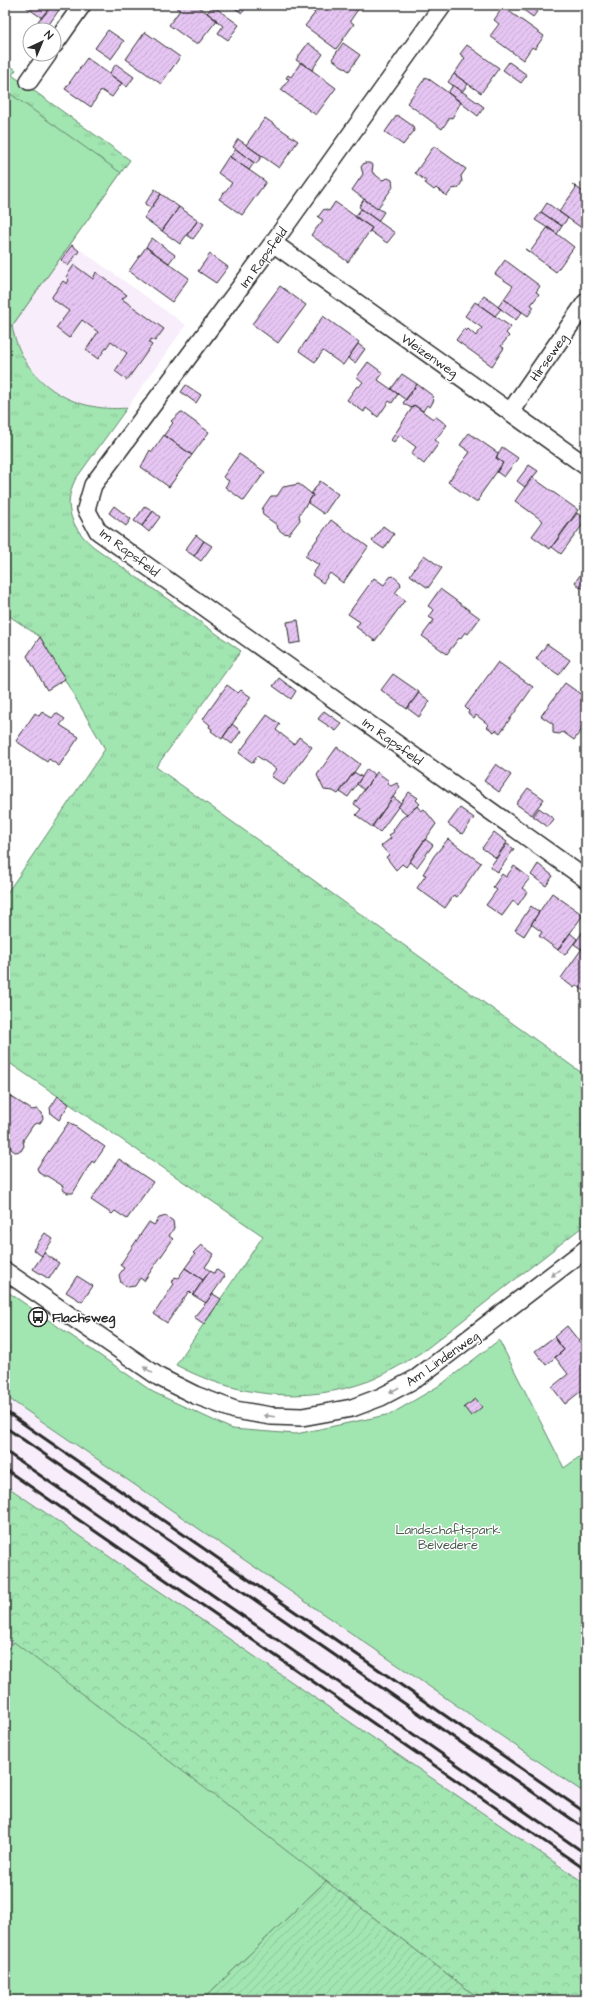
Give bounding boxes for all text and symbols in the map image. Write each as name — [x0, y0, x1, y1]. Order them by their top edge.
north arrow — [22, 22, 62, 62]
text: N — [41, 27, 56, 43]
street label: Im Rapsfeld — [236, 224, 292, 291]
street label: Weizenweg — [397, 330, 462, 383]
street label: Hirseweg — [526, 330, 573, 386]
street label: Im Rapsfeld — [96, 524, 163, 581]
street label: Im Rapsfeld — [359, 714, 426, 770]
one-way arrow — [550, 1268, 561, 1277]
bus stop icon: Flachsweg — [27, 1306, 49, 1328]
place label: Flachsweg — [52, 1309, 115, 1329]
street label: Am Lindenweg — [402, 1327, 484, 1392]
one-way arrow — [143, 1366, 153, 1374]
one-way arrow — [388, 1387, 400, 1394]
one-way arrow — [263, 1412, 275, 1419]
park label: Landschaftspark Belvedere — [395, 1521, 501, 1554]

